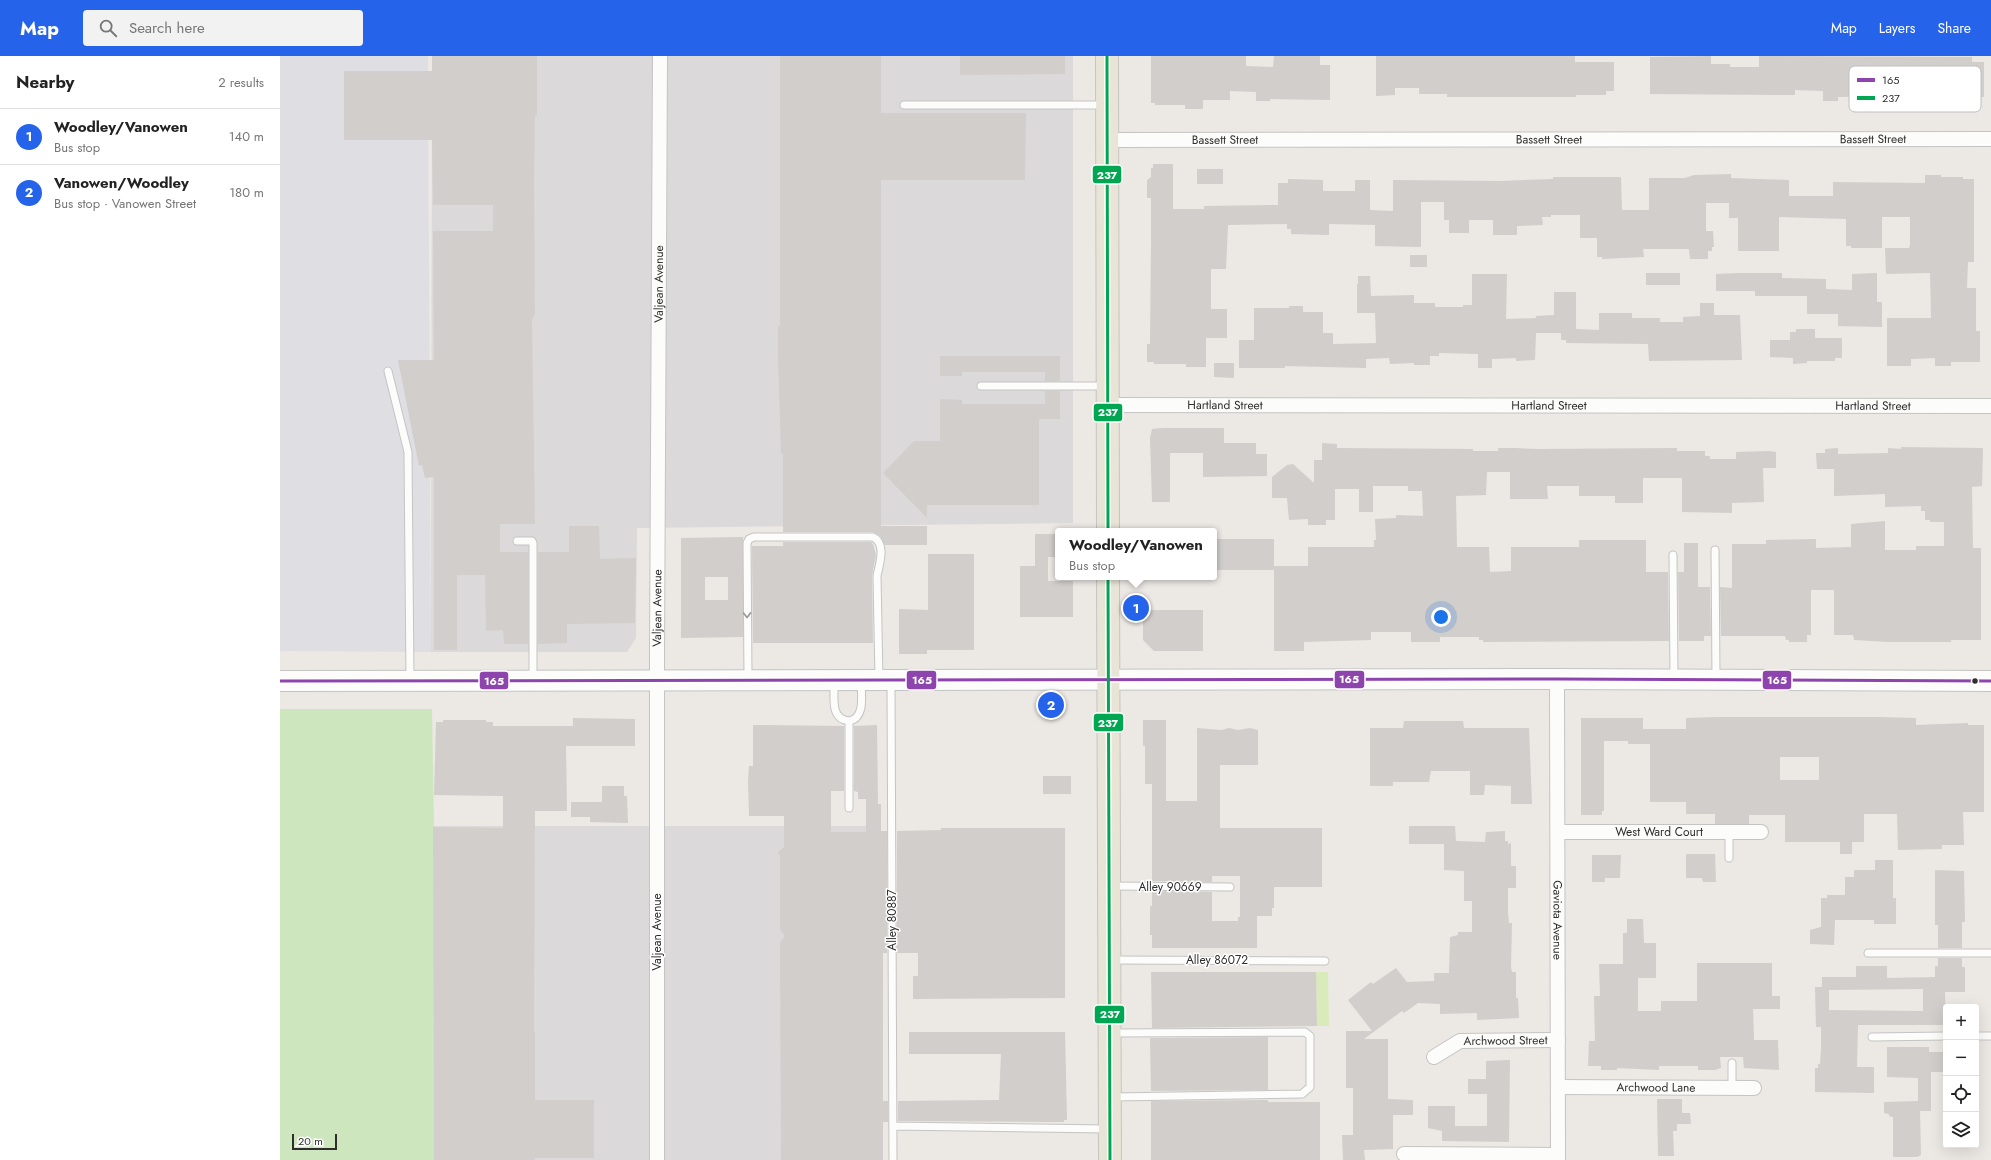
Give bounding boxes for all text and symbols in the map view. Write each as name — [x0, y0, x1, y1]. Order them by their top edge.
search box — [83, 10, 363, 46]
text: Map — [20, 15, 59, 42]
icon: search — [97, 17, 119, 39]
text: Search here — [129, 17, 205, 39]
text: Map — [1831, 18, 1857, 38]
text: Layers — [1879, 18, 1915, 38]
text: Share — [1937, 18, 1971, 38]
legend — [1849, 66, 1981, 112]
text: Nearby — [16, 70, 74, 94]
text: 165 — [1882, 72, 1900, 88]
text: 2 results — [218, 73, 264, 92]
text: 237 — [1882, 90, 1900, 106]
text: Woodley/Vanowen — [54, 116, 188, 138]
text: 1 — [26, 127, 32, 146]
text: 140 m — [229, 127, 264, 146]
street label: Bassett Street — [1516, 130, 1582, 149]
street label: Bassett Street — [1840, 130, 1906, 148]
street label: Bassett Street — [1192, 131, 1258, 149]
text: Bus stop — [54, 138, 100, 157]
line badge: 237 — [1092, 165, 1122, 184]
text: 237 — [1097, 167, 1118, 183]
text: Vanowen/Woodley — [54, 172, 189, 194]
text: 2 — [25, 183, 33, 202]
text: 180 m — [229, 183, 264, 202]
text: Bus stop · Vanowen Street — [54, 194, 196, 213]
street label: Valjean Avenue — [650, 245, 668, 323]
street label: Hartland Street — [1187, 396, 1263, 414]
street label: Hartland Street — [1511, 396, 1587, 415]
street label: Hartland Street — [1835, 397, 1911, 415]
line badge: 237 — [1093, 403, 1123, 422]
text: 237 — [1098, 404, 1119, 420]
popup — [1055, 528, 1217, 580]
text: Woodley/Vanowen — [1069, 534, 1203, 556]
text: Bus stop — [1069, 556, 1115, 575]
street label: Valjean Avenue — [648, 569, 666, 647]
pin: 1 — [1123, 593, 1149, 623]
your location — [1431, 607, 1451, 627]
one-way arrow — [743, 612, 751, 618]
line badge: 165 — [906, 670, 937, 690]
line badge: 165 — [1334, 670, 1365, 689]
line badge: 165 — [1762, 670, 1792, 690]
line badge: 165 — [479, 671, 509, 690]
text: 165 — [1339, 671, 1359, 687]
text: 165 — [912, 672, 932, 688]
text: 165 — [1767, 672, 1787, 688]
text: 165 — [484, 673, 504, 689]
unlabelled marker — [1970, 676, 1980, 686]
pin: 2 — [1038, 690, 1064, 720]
line badge: 237 — [1093, 713, 1124, 732]
text: 237 — [1098, 715, 1119, 731]
street label: West Ward Court — [1615, 823, 1703, 841]
street label: Alley 90669 — [1138, 878, 1202, 896]
street label: Gaviota Avenue — [1548, 880, 1567, 960]
street label: Alley 80887 — [883, 889, 901, 951]
street label: Valjean Avenue — [648, 893, 666, 971]
street label: Alley 86072 — [1186, 951, 1248, 969]
map controls — [1943, 1004, 1979, 1148]
button: + — [1943, 1004, 1979, 1040]
line badge: 237 — [1094, 1005, 1125, 1024]
text: 237 — [1100, 1006, 1121, 1022]
street label: Archwood Street — [1463, 1031, 1548, 1050]
button: − — [1943, 1040, 1979, 1076]
button: locate — [1943, 1076, 1979, 1112]
street label: Archwood Lane — [1616, 1078, 1696, 1097]
button: layers — [1943, 1112, 1979, 1148]
scale bar — [292, 1132, 337, 1151]
text: 20 m — [298, 1133, 323, 1149]

